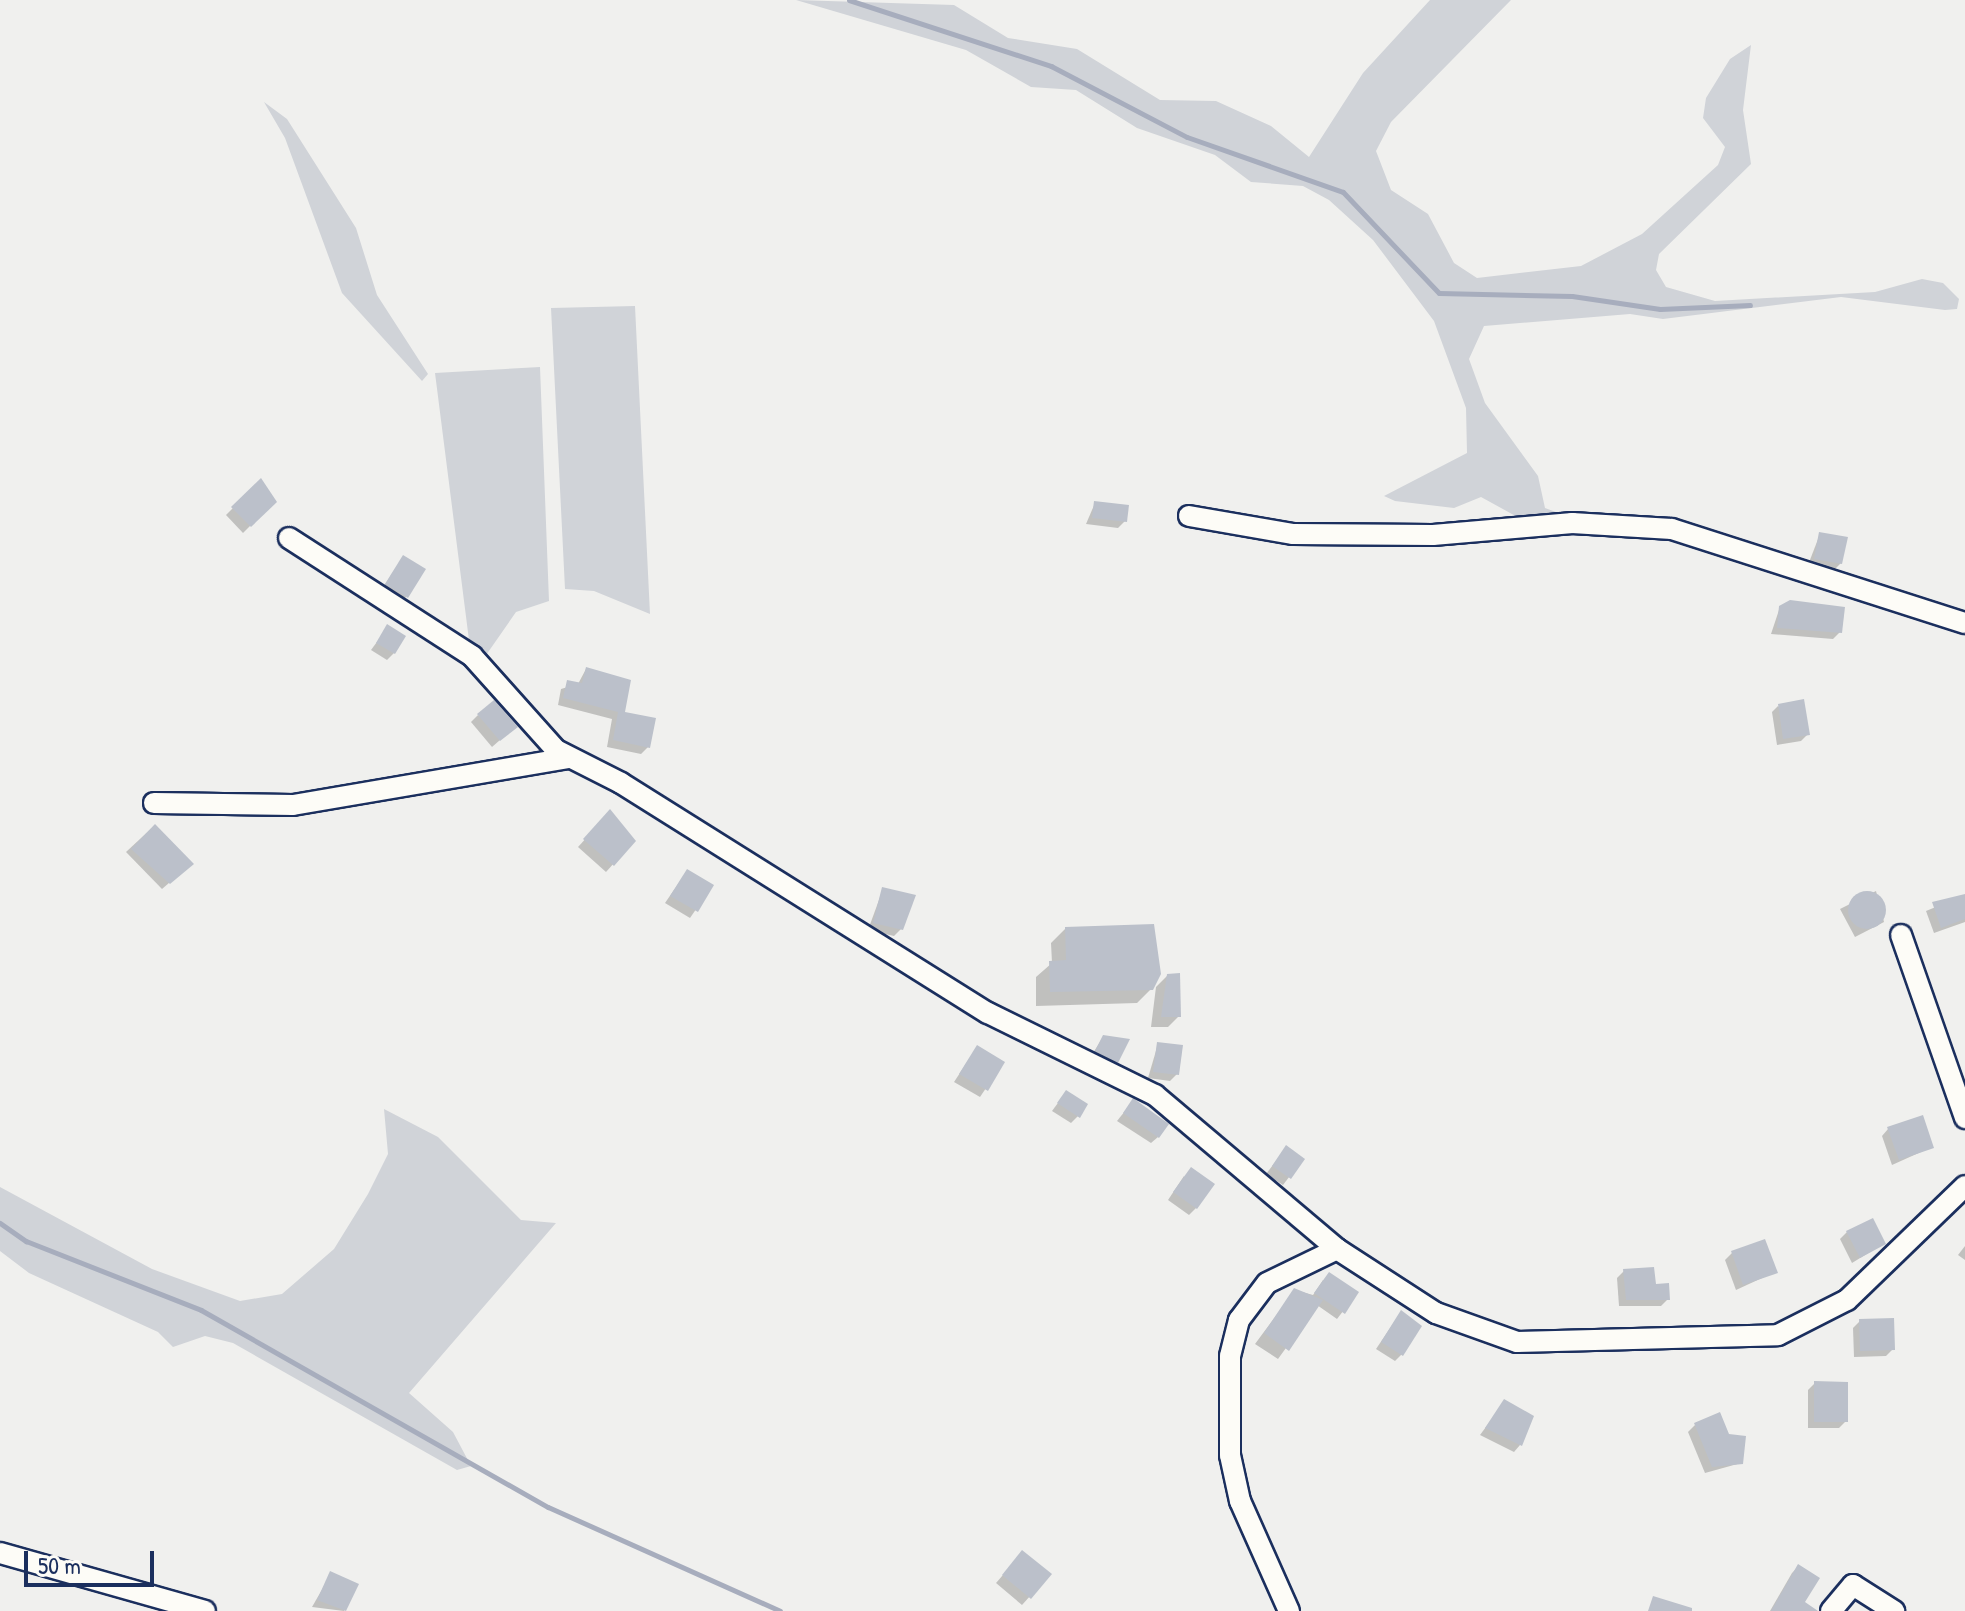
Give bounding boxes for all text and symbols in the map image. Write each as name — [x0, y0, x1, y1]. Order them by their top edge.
scale bar — [28, 1535, 158, 1585]
text: 50 m — [38, 1549, 81, 1581]

